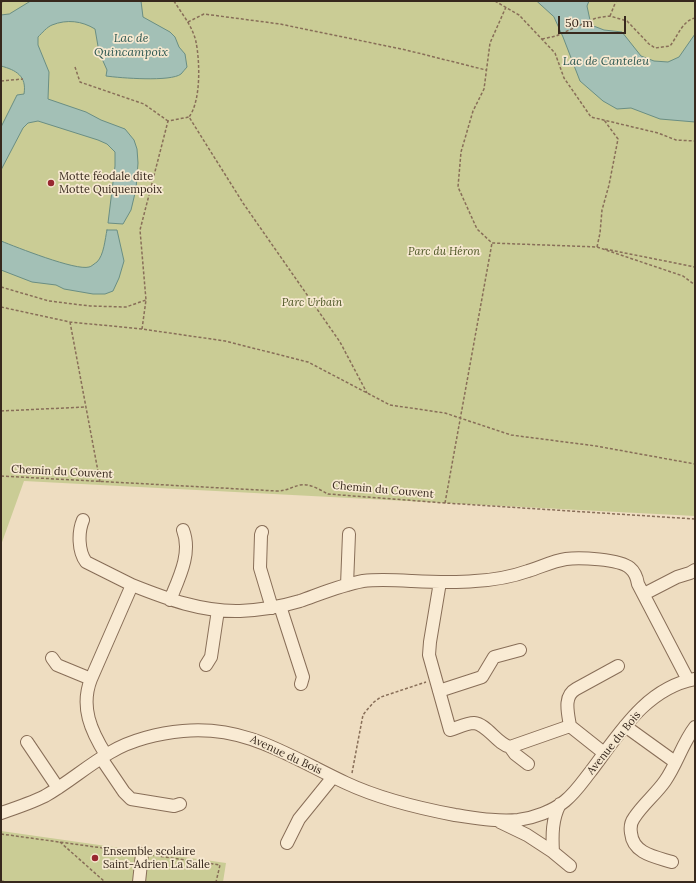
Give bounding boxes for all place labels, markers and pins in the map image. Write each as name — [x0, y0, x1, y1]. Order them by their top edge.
place label: Motte féodale dite Motte Quiquempoix — [59, 170, 162, 196]
marker: Motte féodale dite Motte Quiquempoix — [46, 178, 56, 188]
place label: Ensemble scolaire Saint-Adrien La Salle — [103, 845, 210, 871]
marker: Ensemble scolaire Saint-Adrien La Salle — [90, 853, 100, 863]

